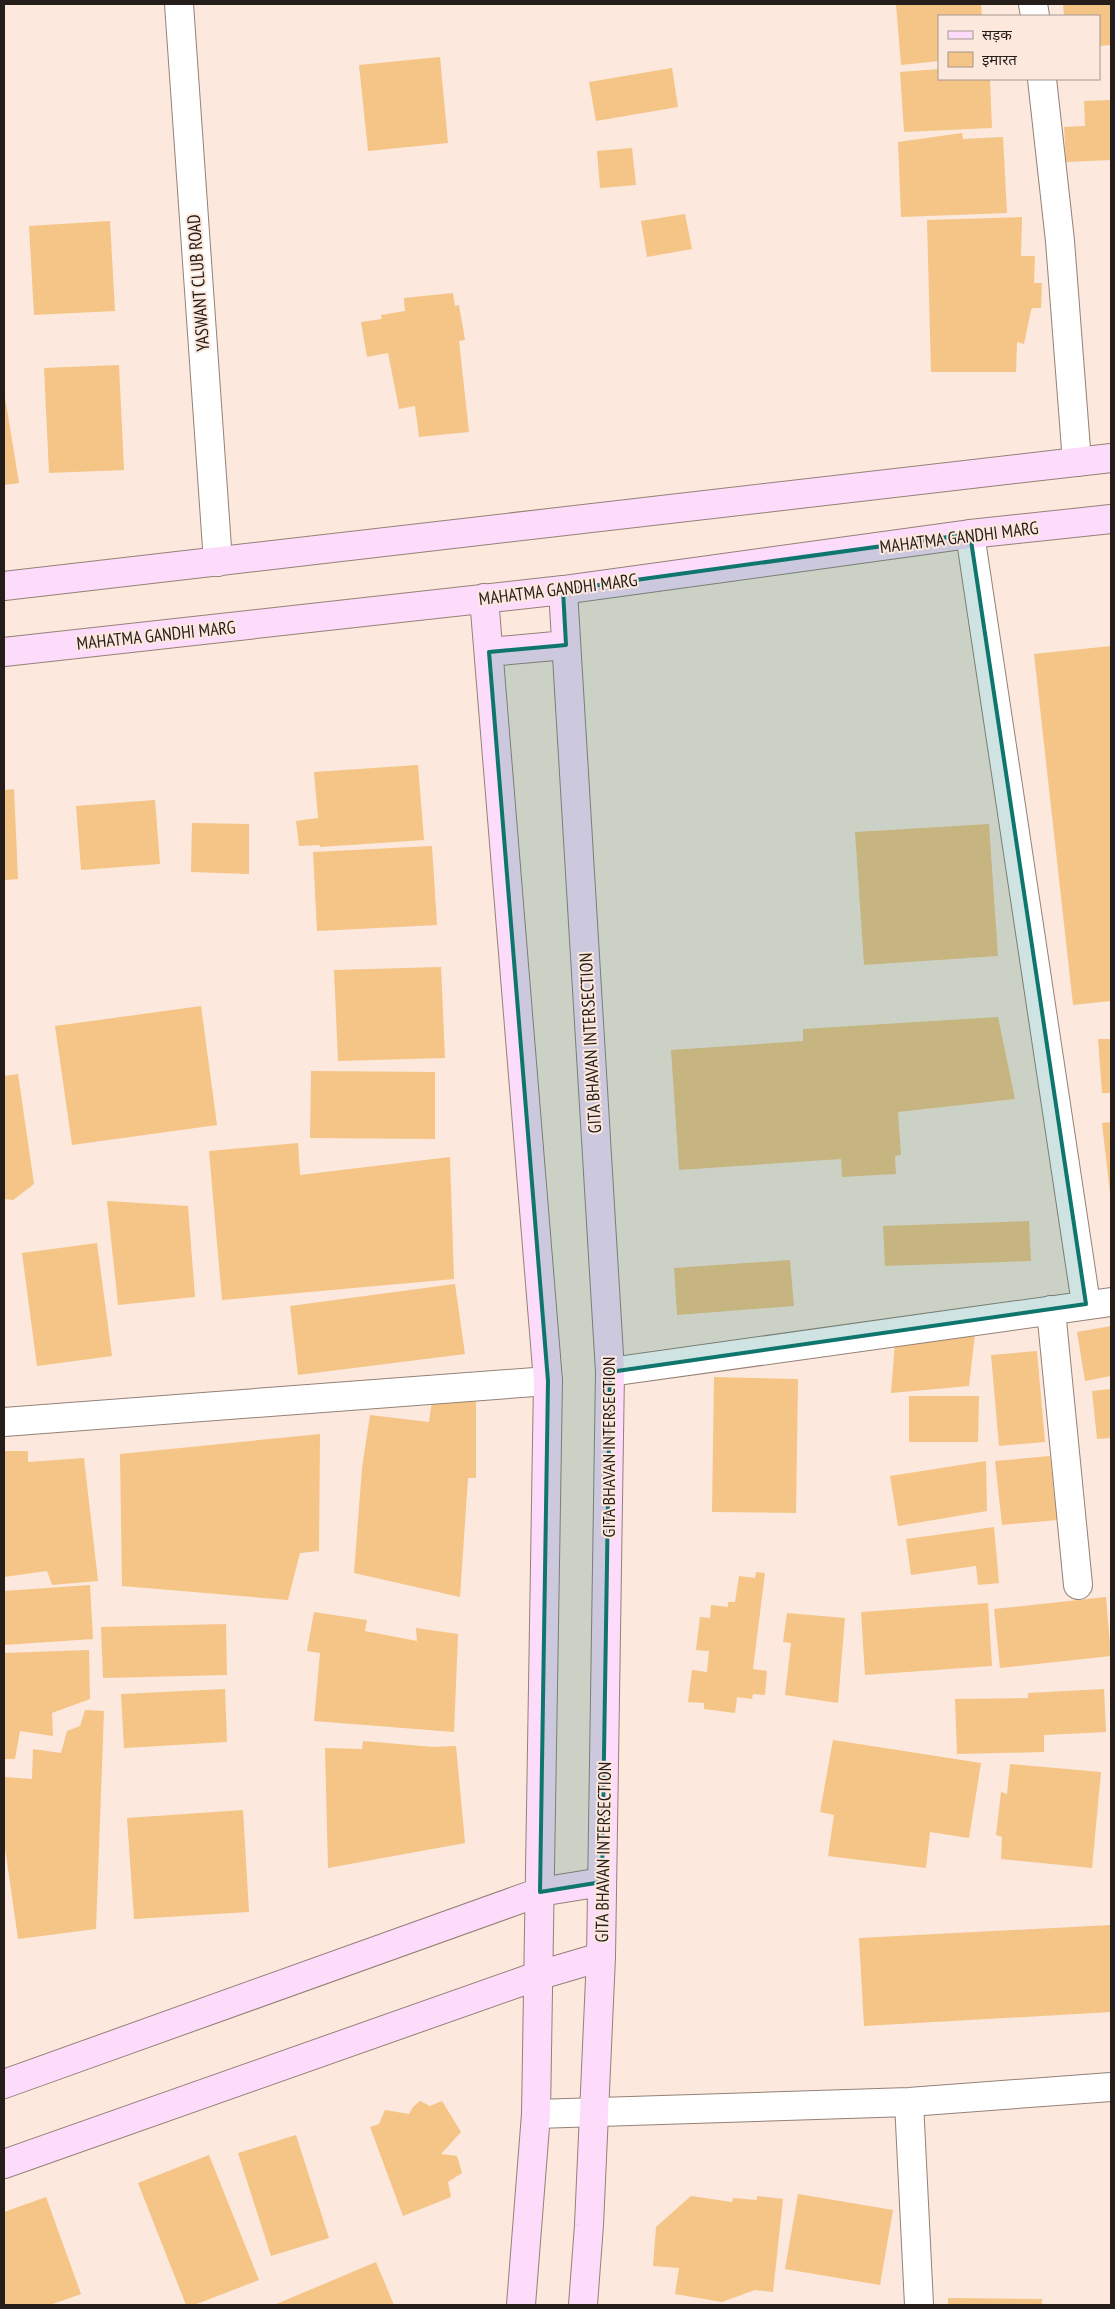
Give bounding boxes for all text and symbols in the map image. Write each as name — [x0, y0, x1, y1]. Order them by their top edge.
legend — [938, 15, 1100, 80]
text: सड़क — [982, 25, 1012, 44]
text: इमारत — [982, 50, 1017, 69]
street label: YASWANT CLUB ROAD — [182, 214, 214, 352]
street label: MAHATMA GANDHI MARG — [878, 516, 1040, 558]
street label: MAHATMA GANDHI MARG — [477, 568, 639, 610]
street label: MAHATMA GANDHI MARG — [75, 615, 237, 655]
street label: GITA BHAVAN INTERSECTION — [574, 952, 606, 1134]
street label: GITA BHAVAN INTERSECTION — [597, 1357, 620, 1537]
street label: GITA BHAVAN INTERSECTION — [590, 1761, 616, 1943]

